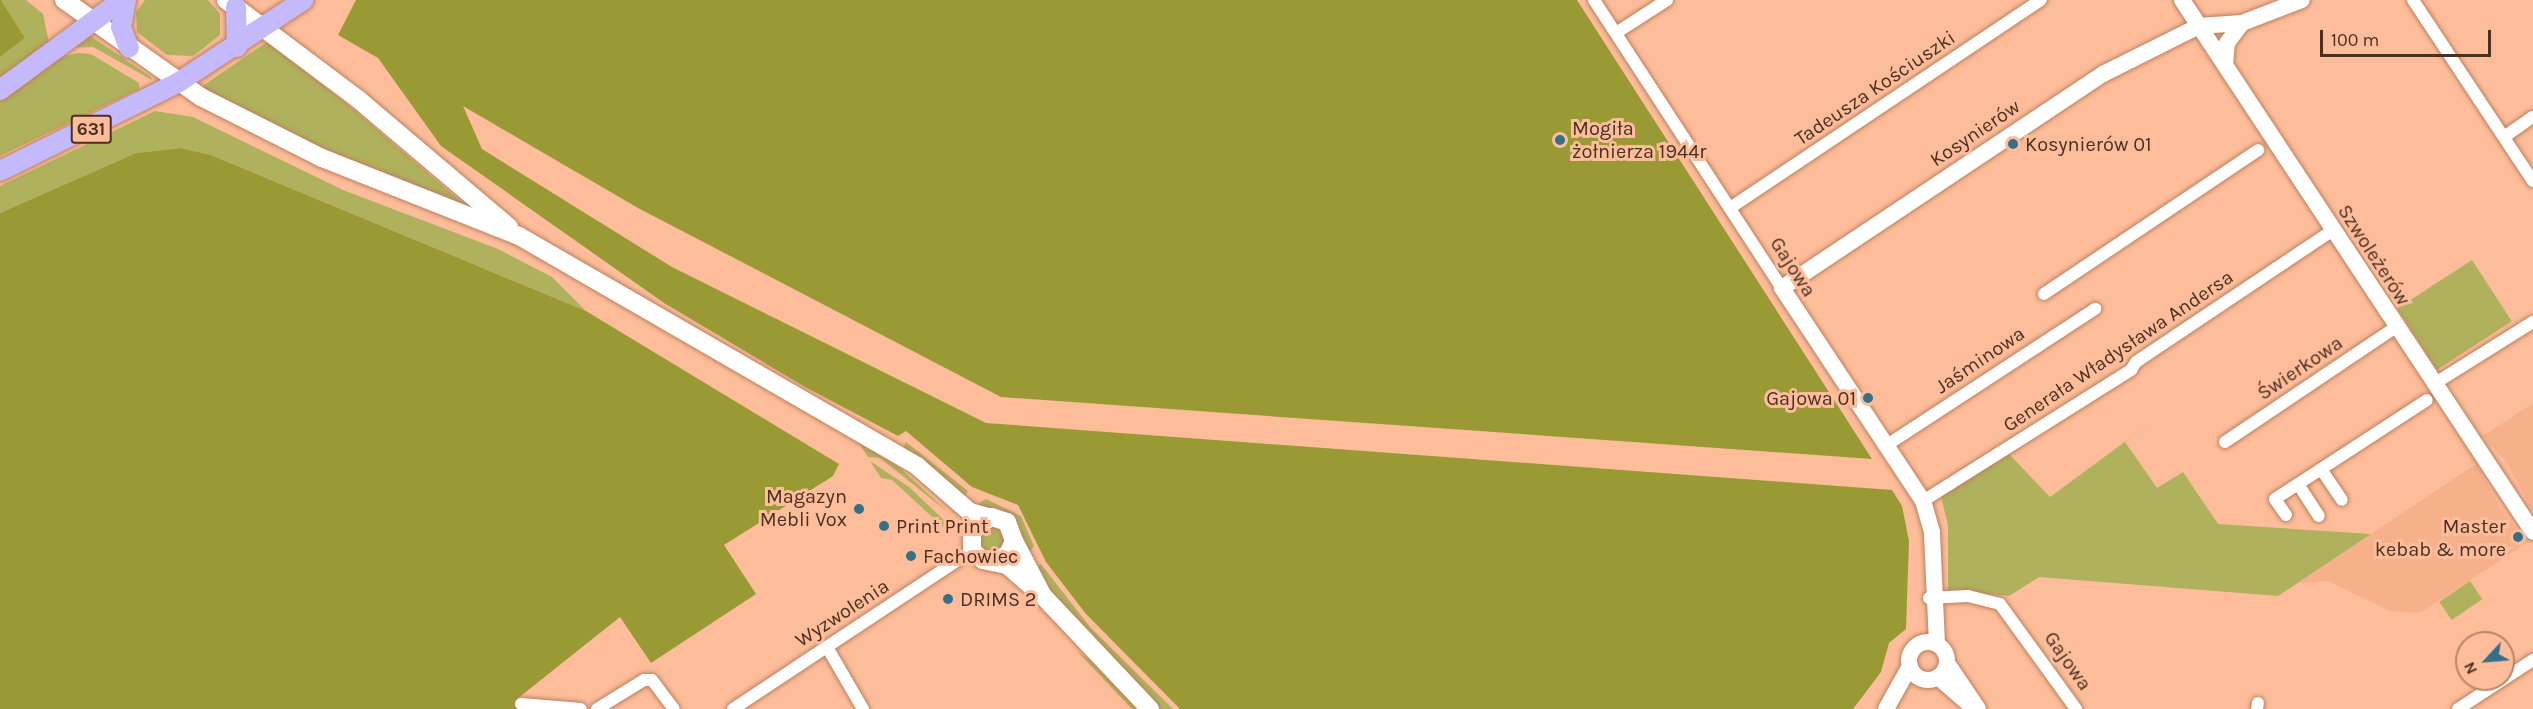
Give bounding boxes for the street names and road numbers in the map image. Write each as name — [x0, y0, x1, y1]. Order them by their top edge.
street label: Tadeusza Kościuszki — [1790, 25, 1960, 151]
street label: Kosynierów — [1925, 94, 2025, 172]
road number: 631 — [70, 114, 112, 144]
street label: Szwoleżerów — [2333, 200, 2415, 310]
street label: Gajowa — [1765, 233, 1821, 301]
street label: Generała Władysława Andersa — [1998, 265, 2238, 437]
street label: Jaśminowa — [1931, 321, 2029, 399]
street label: Świerkowa — [2253, 331, 2347, 405]
street label: Wyzwolenia — [791, 574, 893, 652]
street label: Gajowa — [2039, 627, 2097, 695]

